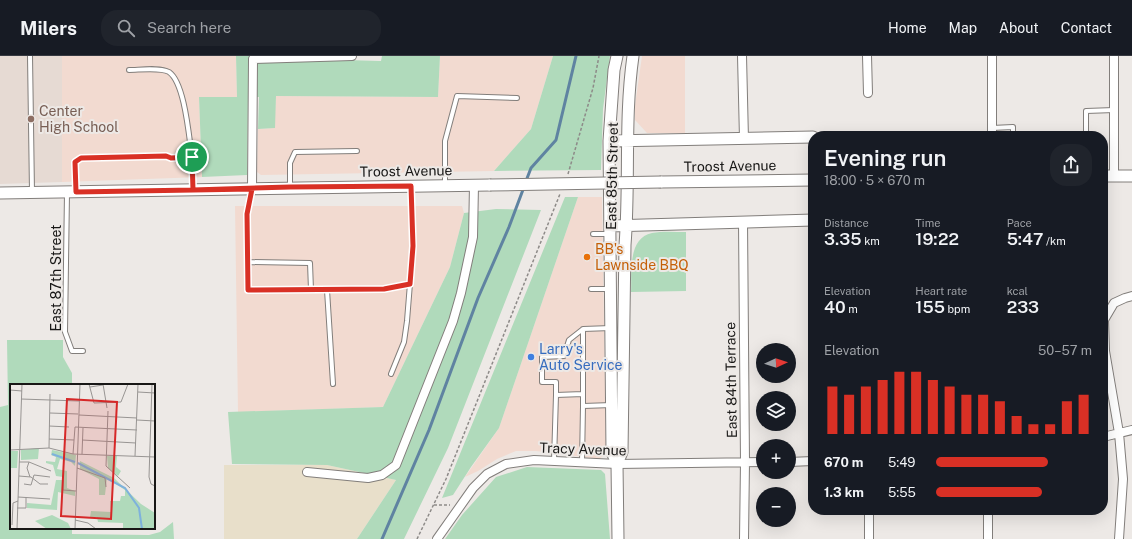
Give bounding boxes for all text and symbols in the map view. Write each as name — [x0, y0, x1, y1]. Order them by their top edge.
search box — [101, 10, 381, 46]
text: Milers — [20, 17, 77, 39]
icon: search — [115, 17, 137, 39]
text: Search here — [147, 19, 231, 36]
text: Home — [888, 20, 927, 36]
text: Map — [949, 20, 977, 36]
text: About — [999, 20, 1039, 36]
text: Contact — [1061, 20, 1112, 36]
place label: Center High School — [39, 103, 118, 135]
marker: Center High School — [26, 114, 36, 124]
street label: East 85th Street — [603, 122, 621, 230]
pin — [175, 140, 209, 174]
button: share — [1050, 144, 1092, 186]
text: Evening run — [824, 145, 946, 171]
icon: arrive — [181, 146, 203, 168]
street label: Troost Avenue — [683, 157, 777, 175]
street label: Troost Avenue — [359, 162, 453, 180]
text: 18:00 · 5 × 670 m — [824, 173, 925, 188]
text: Distance — [824, 217, 869, 229]
text: Time — [915, 217, 940, 229]
text: Pace — [1007, 217, 1032, 229]
street label: East 87th Street — [48, 224, 64, 332]
text: 3.35 — [824, 229, 862, 249]
text: 19:22 — [915, 229, 959, 249]
text: 5:47 — [1007, 229, 1043, 249]
text: km — [862, 235, 880, 247]
text: /km — [1043, 235, 1066, 247]
place label: BB's Lawnside BBQ — [595, 241, 689, 273]
marker: BB's Lawnside BBQ — [582, 252, 592, 262]
text: Elevation — [824, 285, 871, 297]
text: Heart rate — [915, 285, 967, 297]
text: kcal — [1007, 285, 1028, 297]
text: 40 — [824, 297, 846, 317]
text: 155 — [915, 297, 945, 317]
text: 233 — [1007, 297, 1039, 317]
text: m — [846, 303, 858, 315]
text: bpm — [945, 303, 970, 315]
street label: East 84th Terrace — [722, 322, 740, 438]
place label: Larry's Auto Service — [539, 341, 622, 373]
north arrow — [756, 343, 796, 383]
map controls — [756, 343, 796, 527]
text: Elevation — [824, 343, 879, 358]
text: 50–57 m — [1038, 343, 1092, 358]
marker: Larry's Auto Service — [526, 352, 536, 362]
inset map — [10, 384, 155, 529]
button: layers — [756, 391, 796, 431]
street label: Tracy Avenue — [539, 439, 627, 459]
button: + — [756, 439, 796, 479]
text: 670 m — [824, 455, 863, 470]
text: 5:49 — [888, 455, 915, 470]
text: 1.3 km — [824, 485, 864, 500]
text: 5:55 — [888, 485, 916, 500]
button: − — [756, 487, 796, 527]

